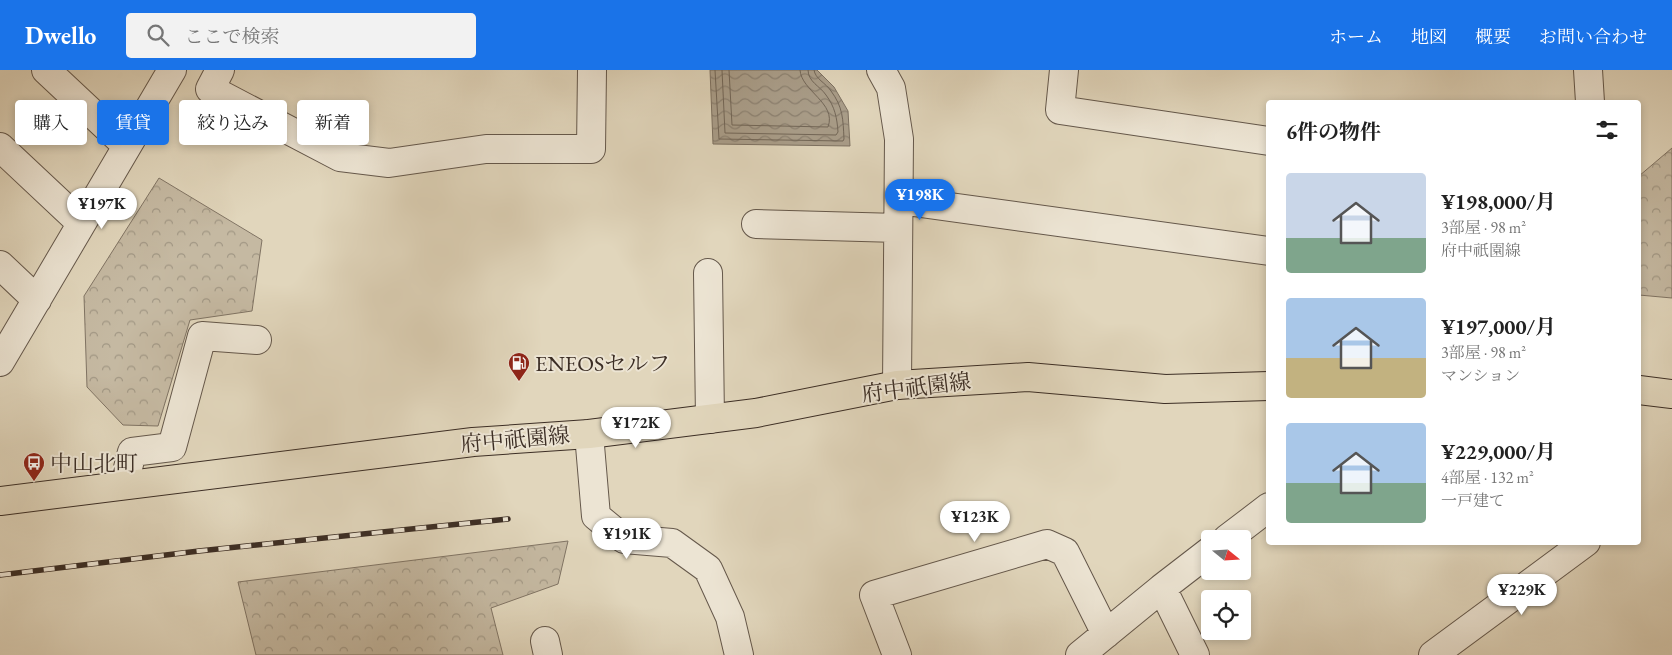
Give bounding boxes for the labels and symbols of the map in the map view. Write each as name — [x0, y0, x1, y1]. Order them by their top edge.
pin: ¥198K — [885, 178, 955, 221]
pin: ¥197K — [67, 188, 137, 230]
place label: ENEOSセルフ — [535, 349, 670, 378]
fuel station icon: ENEOSセルフ — [507, 351, 531, 382]
street label: 府中祇園線 — [860, 366, 972, 409]
pin: ¥172K — [601, 406, 671, 449]
street label: 府中祇園線 — [459, 420, 571, 459]
place label: 中山北町 — [50, 449, 138, 478]
bus stop icon: 中山北町 — [22, 451, 46, 482]
pin: ¥123K — [940, 500, 1010, 543]
pin: ¥191K — [592, 518, 662, 560]
north arrow — [1201, 530, 1251, 580]
pin: ¥229K — [1487, 574, 1557, 616]

